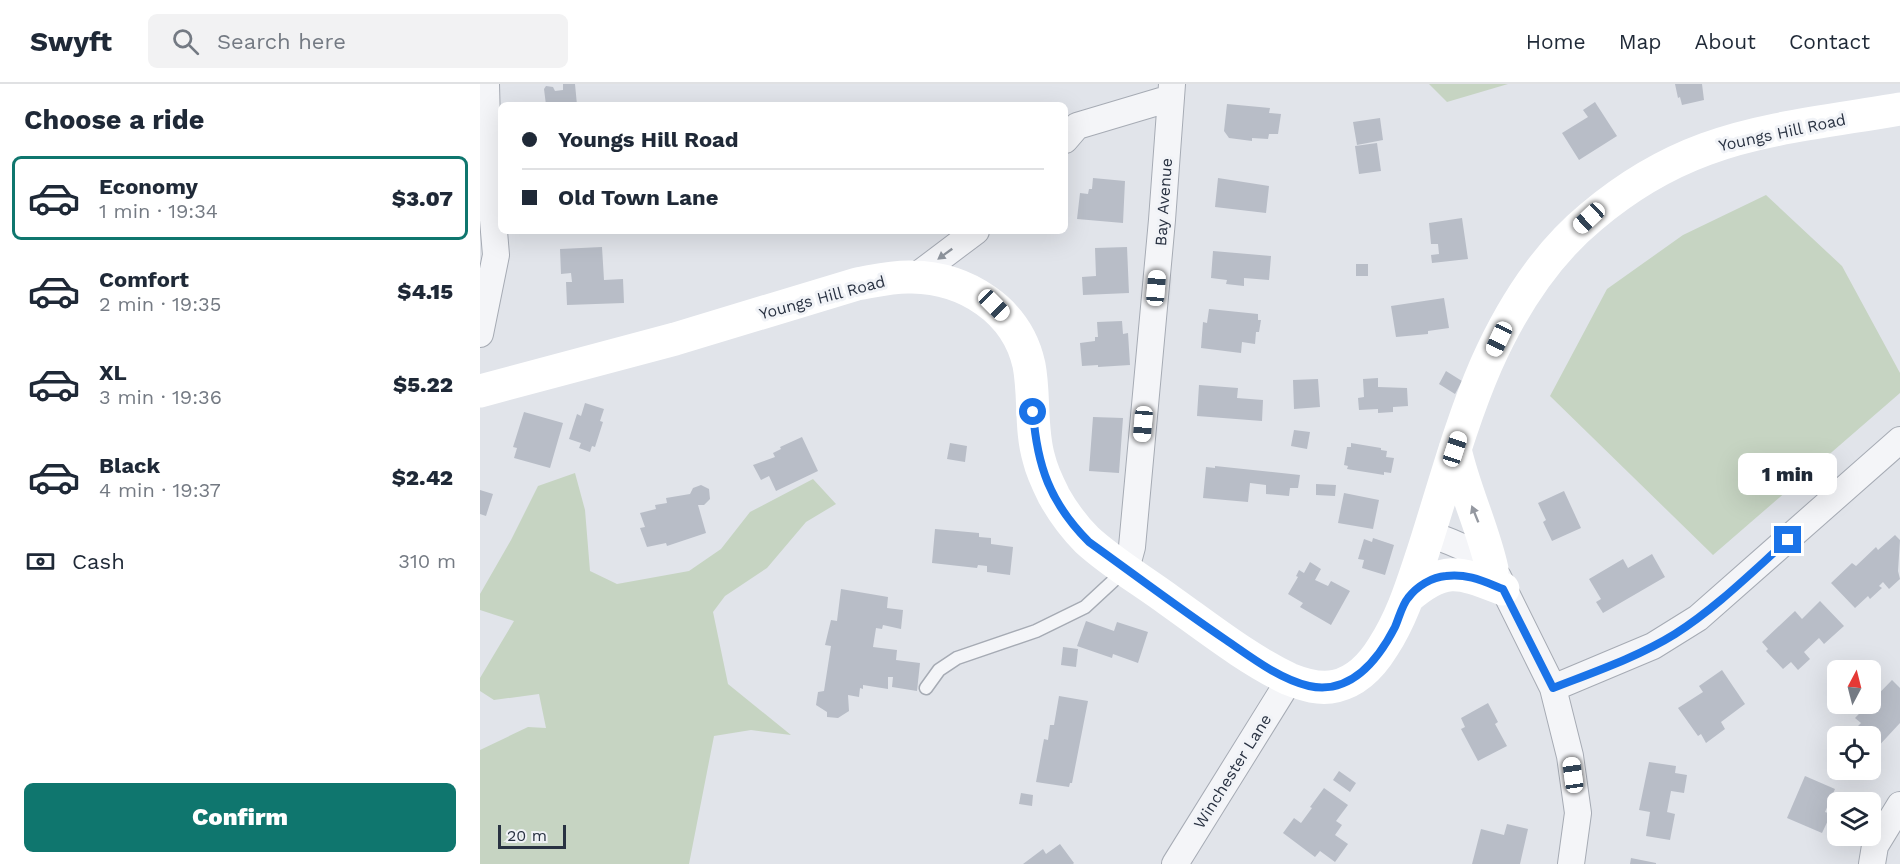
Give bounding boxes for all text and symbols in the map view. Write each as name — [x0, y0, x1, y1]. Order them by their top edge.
search box — [148, 14, 568, 68]
text: Swyft — [30, 25, 112, 58]
icon: search — [169, 25, 202, 58]
text: Search here — [217, 29, 346, 54]
text: Home — [1526, 29, 1586, 54]
text: Map — [1619, 29, 1662, 54]
text: About — [1695, 29, 1756, 54]
text: Contact — [1789, 29, 1870, 54]
text: Choose a ride — [24, 104, 204, 136]
street label: Youngs Hill Road — [1717, 110, 1847, 155]
text: Youngs Hill Road — [558, 127, 738, 152]
street label: Bay Avenue — [1151, 157, 1176, 247]
icon: car — [27, 171, 81, 225]
text: Economy — [99, 174, 198, 199]
text: Old Town Lane — [558, 185, 718, 210]
text: $3.07 — [392, 186, 453, 211]
text: 1 min · 19:34 — [99, 199, 218, 223]
car — [1570, 199, 1608, 237]
one-way arrow — [938, 247, 953, 259]
icon: car — [27, 264, 81, 318]
text: Comfort — [99, 267, 189, 292]
car — [1145, 269, 1167, 307]
street label: Youngs Hill Road — [757, 272, 887, 323]
text: $4.15 — [397, 279, 453, 304]
car — [975, 286, 1013, 324]
text: 2 min · 19:35 — [99, 292, 221, 316]
car — [1483, 319, 1515, 359]
icon: car — [27, 357, 81, 411]
text: XL — [99, 360, 127, 385]
text: $5.22 — [393, 372, 453, 397]
text: 3 min · 19:36 — [99, 385, 222, 409]
route start — [1019, 398, 1046, 425]
car — [1132, 405, 1154, 443]
car — [1441, 429, 1469, 469]
icon: car — [27, 450, 81, 504]
text: Black — [99, 453, 160, 478]
callout: 1 min — [1738, 453, 1838, 495]
text: 1 min — [1762, 462, 1813, 486]
text: $2.42 — [392, 465, 453, 490]
text: 4 min · 19:37 — [99, 478, 221, 502]
one-way arrow — [1470, 504, 1480, 522]
route end — [1774, 526, 1801, 553]
icon: cash — [24, 545, 57, 578]
text: Cash — [72, 549, 125, 574]
text: 310 m — [398, 549, 456, 573]
north arrow — [1827, 660, 1881, 714]
map controls — [1827, 660, 1881, 846]
street label: Winchester Lane — [1190, 711, 1275, 832]
button: locate — [1827, 726, 1881, 780]
car — [1562, 756, 1584, 794]
button: Confirm — [24, 783, 456, 852]
button: layers — [1827, 792, 1881, 846]
scale bar — [498, 822, 566, 850]
text: 20 m — [507, 826, 547, 845]

